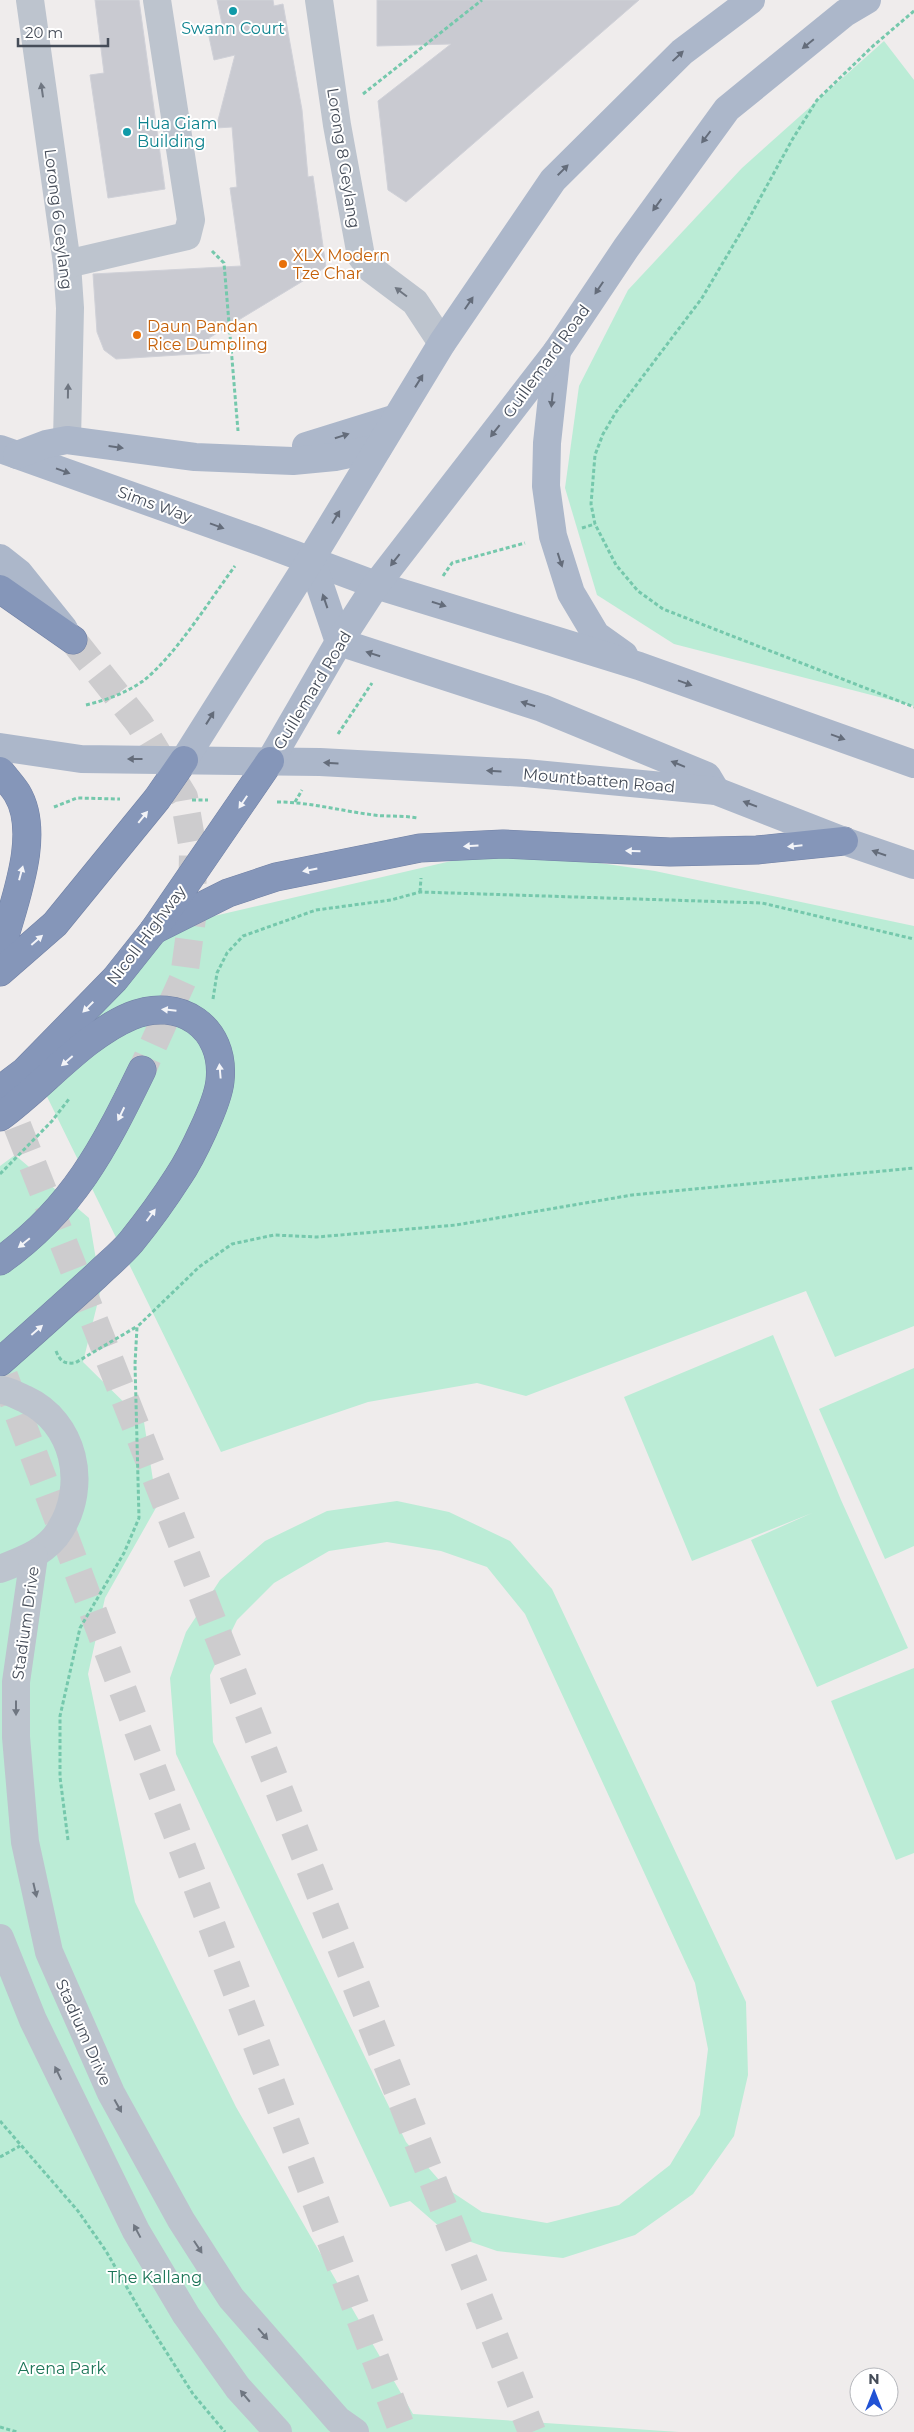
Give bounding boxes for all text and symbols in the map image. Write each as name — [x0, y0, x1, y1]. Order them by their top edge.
marker: Swann Court — [227, 5, 239, 17]
scale bar — [18, 15, 108, 47]
place label: Swann Court — [181, 19, 285, 38]
text: 20 m — [25, 23, 63, 42]
one-way arrow — [802, 38, 814, 50]
one-way arrow — [672, 50, 684, 62]
one-way arrow — [38, 82, 46, 98]
street label: Lorong 8 Geylang — [323, 86, 364, 230]
place label: Hua Giam Building — [137, 114, 217, 151]
marker: Hua Giam Building — [121, 126, 133, 138]
one-way arrow — [701, 130, 711, 144]
street label: Lorong 6 Geylang — [40, 148, 77, 290]
one-way arrow — [556, 164, 568, 176]
one-way arrow — [652, 198, 662, 212]
place label: XLX Modern Tze Char — [293, 246, 390, 283]
marker: XLX Modern Tze Char — [277, 258, 289, 270]
one-way arrow — [594, 281, 604, 295]
one-way arrow — [394, 287, 408, 297]
one-way arrow — [464, 296, 474, 310]
street label: Guillemard Road — [499, 301, 594, 422]
place label: Daun Pandan Rice Dumpling — [147, 317, 268, 354]
marker: Daun Pandan Rice Dumpling — [131, 329, 143, 341]
one-way arrow — [415, 374, 424, 387]
one-way arrow — [64, 383, 72, 399]
one-way arrow — [547, 392, 555, 408]
one-way arrow — [489, 424, 500, 437]
one-way arrow — [335, 432, 350, 440]
one-way arrow — [108, 443, 124, 451]
one-way arrow — [56, 468, 71, 475]
street label: Sims Way — [115, 482, 195, 527]
one-way arrow — [331, 511, 340, 524]
one-way arrow — [209, 522, 224, 530]
one-way arrow — [390, 553, 400, 567]
one-way arrow — [557, 553, 565, 568]
one-way arrow — [321, 593, 329, 608]
one-way arrow — [432, 601, 447, 609]
street label: Guillemard Road — [269, 627, 355, 753]
one-way arrow — [365, 649, 380, 657]
one-way arrow — [678, 679, 693, 687]
one-way arrow — [520, 699, 535, 707]
one-way arrow — [205, 712, 214, 725]
one-way arrow — [831, 733, 846, 741]
one-way arrow — [127, 755, 143, 763]
one-way arrow — [323, 758, 339, 766]
one-way arrow — [671, 760, 685, 768]
street label: Mountbatten Road — [522, 764, 676, 797]
one-way arrow — [485, 767, 501, 775]
one-way arrow — [238, 795, 248, 809]
one-way arrow — [742, 800, 757, 808]
one-way arrow — [137, 811, 148, 824]
one-way arrow — [463, 842, 479, 850]
one-way arrow — [787, 842, 803, 850]
one-way arrow — [625, 847, 641, 855]
one-way arrow — [871, 849, 886, 857]
one-way arrow — [18, 865, 26, 880]
one-way arrow — [303, 866, 318, 874]
street label: Nicoll Highway — [103, 882, 190, 989]
one-way arrow — [30, 934, 43, 945]
one-way arrow — [82, 1001, 94, 1013]
one-way arrow — [161, 1006, 177, 1014]
one-way arrow — [61, 1056, 74, 1067]
one-way arrow — [215, 1062, 223, 1078]
one-way arrow — [117, 1107, 125, 1121]
one-way arrow — [146, 1208, 156, 1222]
one-way arrow — [18, 1238, 31, 1249]
one-way arrow — [30, 1324, 42, 1336]
street label: Stadium Drive — [8, 1565, 43, 1681]
one-way arrow — [12, 1701, 20, 1717]
one-way arrow — [32, 1882, 40, 1898]
street label: Stadium Drive — [52, 1976, 115, 2088]
one-way arrow — [54, 2065, 63, 2080]
one-way arrow — [114, 2099, 122, 2114]
one-way arrow — [132, 2224, 141, 2238]
one-way arrow — [194, 2241, 203, 2254]
park label: The Kallang — [108, 2268, 202, 2287]
one-way arrow — [257, 2328, 269, 2340]
park label: Arena Park — [18, 2359, 107, 2378]
north arrow — [849, 2367, 899, 2417]
text: N — [868, 2370, 880, 2388]
one-way arrow — [240, 2389, 251, 2402]

